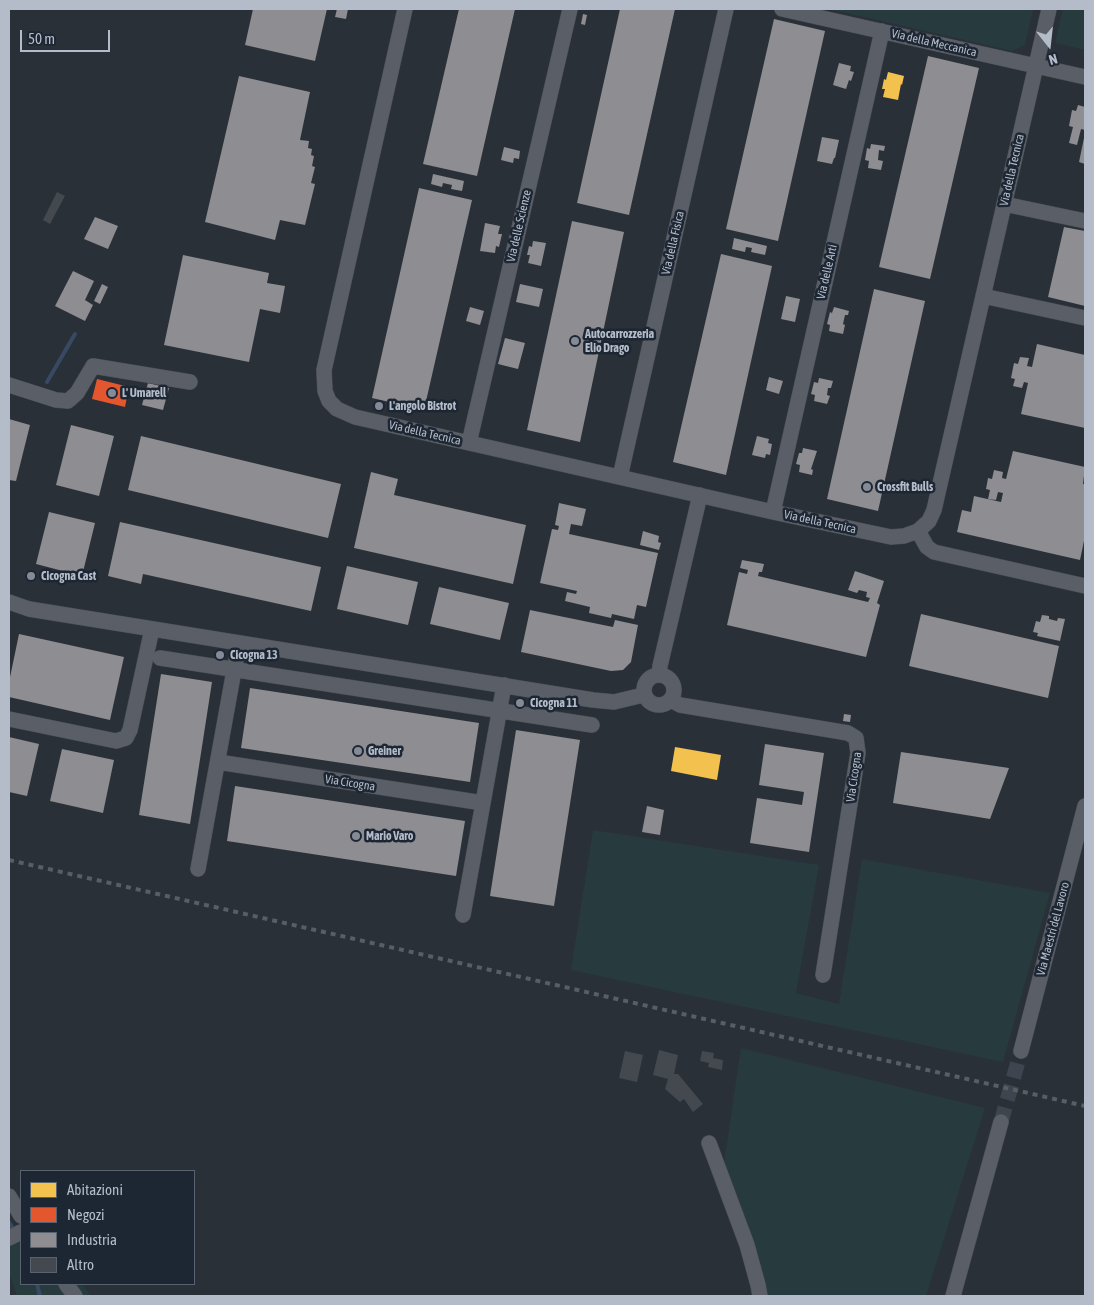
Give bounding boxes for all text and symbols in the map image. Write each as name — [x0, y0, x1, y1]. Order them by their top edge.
scale bar — [22, 20, 112, 52]
north arrow — [1024, 20, 1074, 70]
street label: Via della Meccanica — [890, 26, 978, 60]
text: 50 m — [28, 30, 55, 47]
text: N — [1047, 51, 1059, 68]
street label: Via della Tecnica — [997, 133, 1027, 207]
street label: Via delle Scienze — [504, 189, 534, 263]
street label: Via della Fisica — [659, 210, 687, 276]
street label: Via delle Arti — [814, 243, 840, 301]
place label: Autocarrozzeria Elio Drago — [585, 327, 654, 355]
marker: Autocarrozzeria Elio Drago — [569, 335, 581, 347]
place label: L' Umarell — [122, 386, 166, 400]
marker: L' Umarell — [106, 387, 118, 399]
place label: L'angolo Bistrot — [389, 399, 456, 413]
marker: L'angolo Bistrot — [373, 400, 385, 412]
street label: Via della Tecnica — [388, 418, 462, 448]
place label: Crossfit Bulls — [877, 480, 933, 494]
marker: Crossfit Bulls — [861, 481, 873, 493]
street label: Via della Tecnica — [783, 507, 857, 537]
place label: Cicogna Cast — [41, 569, 96, 583]
marker: Cicogna Cast — [25, 570, 37, 582]
place label: Cicogna 13 — [230, 648, 278, 662]
marker: Cicogna 13 — [214, 649, 226, 661]
place label: Cicogna 11 — [530, 696, 578, 710]
marker: Cicogna 11 — [514, 697, 526, 709]
place label: Greiner — [368, 744, 401, 758]
marker: Greiner — [352, 745, 364, 757]
street label: Via Cicogna — [843, 751, 865, 803]
street label: Via Cicogna — [324, 772, 376, 794]
place label: Mario Varo — [366, 829, 413, 843]
marker: Mario Varo — [350, 830, 362, 842]
street label: Via Maestri del Lavoro — [1034, 881, 1072, 977]
legend — [20, 1170, 195, 1285]
text: Abitazioni — [67, 1181, 123, 1198]
text: Negozi — [67, 1206, 105, 1223]
text: Industria — [67, 1231, 117, 1248]
text: Altro — [67, 1256, 94, 1273]

